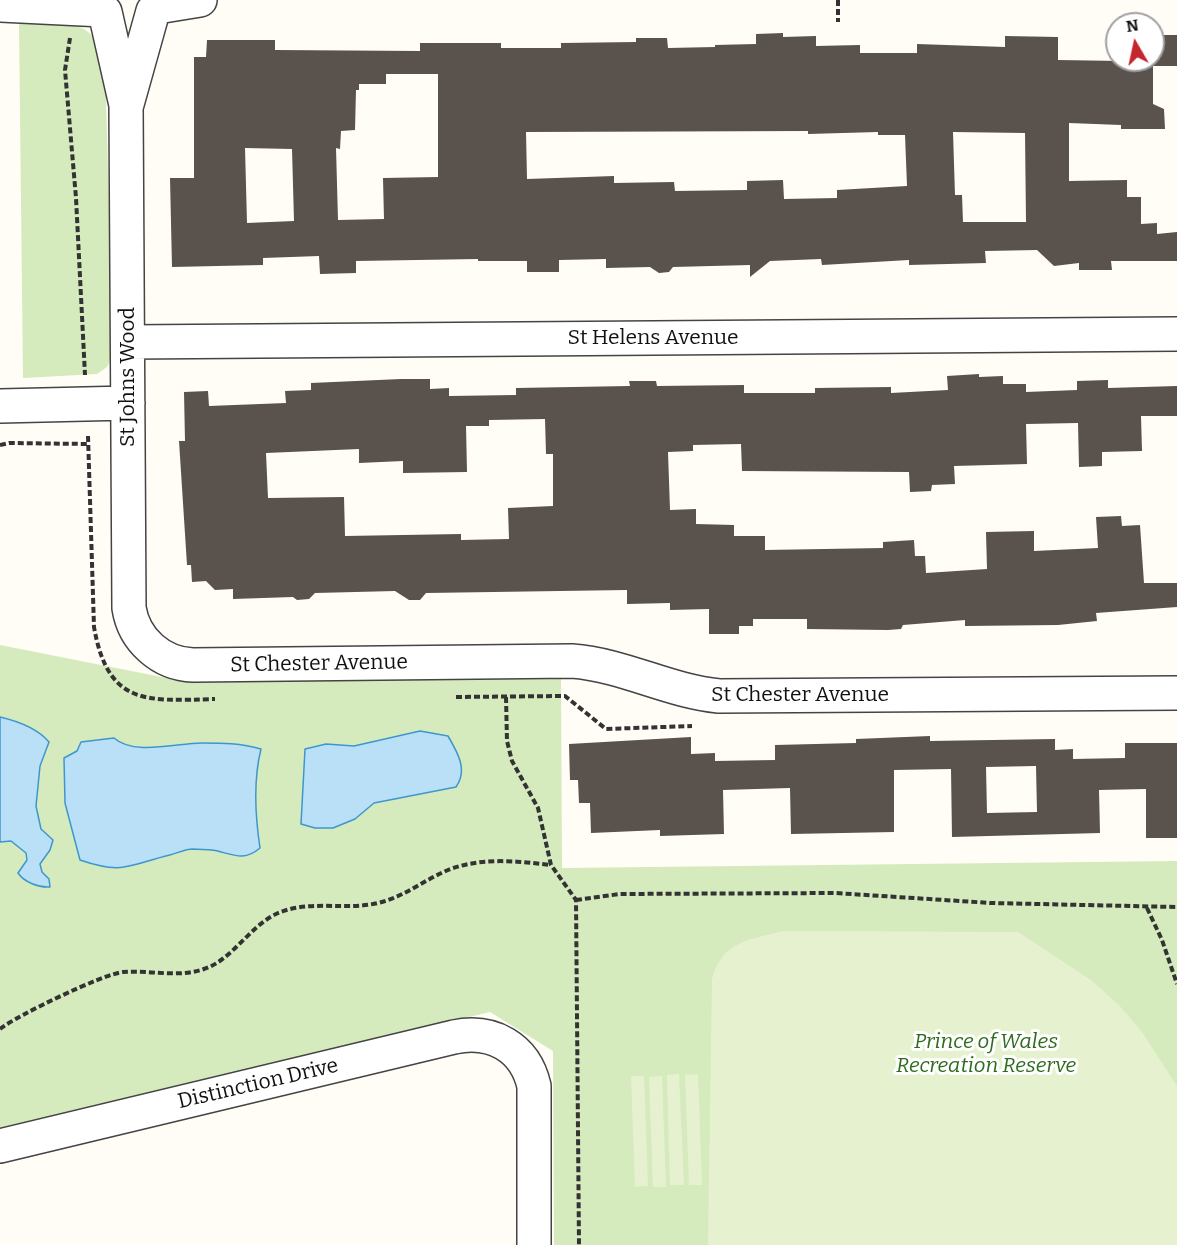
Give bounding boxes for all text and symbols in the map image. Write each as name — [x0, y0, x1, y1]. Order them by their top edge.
north arrow — [1105, 12, 1165, 72]
text: N — [1125, 15, 1140, 36]
street label: St Johns Wood — [115, 307, 141, 447]
street label: St Helens Avenue — [568, 325, 738, 351]
street label: St Chester Avenue — [230, 650, 408, 678]
street label: St Chester Avenue — [711, 682, 889, 708]
park label: Prince of Wales Recreation Reserve — [896, 1029, 1076, 1079]
street label: Distinction Drive — [175, 1053, 341, 1115]

